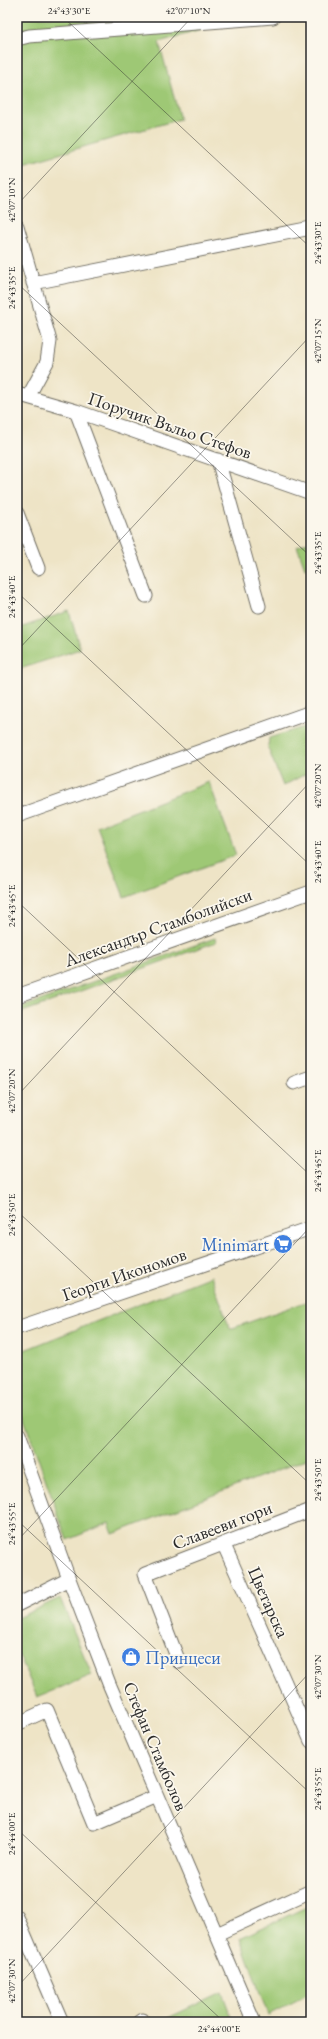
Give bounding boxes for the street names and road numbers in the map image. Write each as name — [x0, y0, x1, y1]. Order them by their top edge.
street label: Поручик Въльо Стефов — [85, 386, 255, 464]
street label: Александър Стамболийски — [60, 882, 255, 972]
street label: Георги Икономов — [59, 1242, 189, 1306]
street label: Славееви гори — [169, 1495, 276, 1555]
street label: Цветарска — [243, 1563, 295, 1642]
street label: Стефан Стамболов — [118, 1678, 194, 1814]

